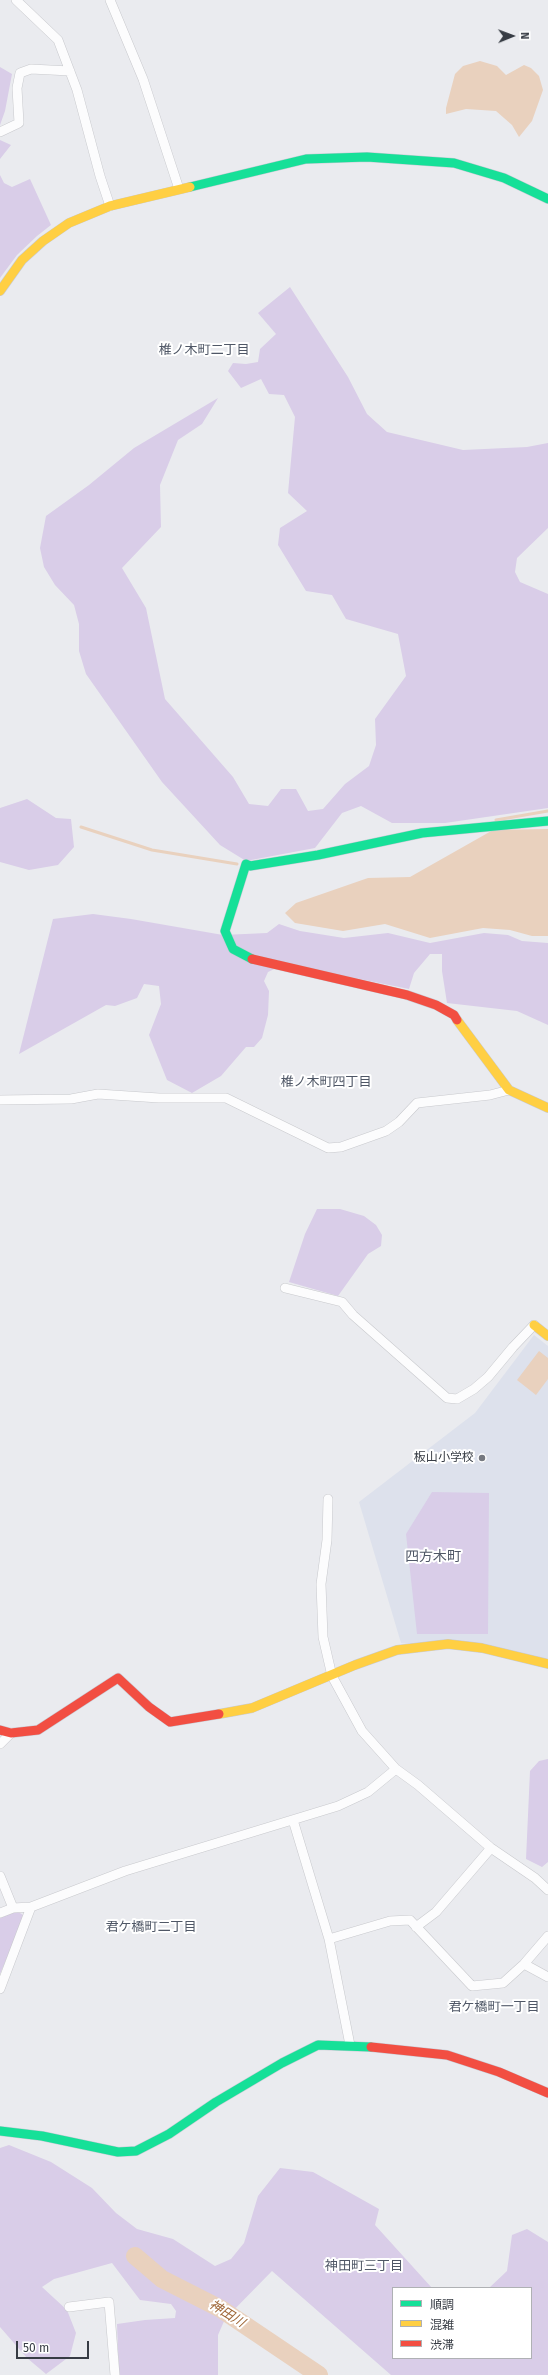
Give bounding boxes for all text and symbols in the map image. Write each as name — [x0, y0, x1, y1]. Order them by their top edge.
north arrow — [492, 16, 532, 56]
text: N — [518, 32, 531, 40]
district label: 椎ノ木町二丁目 — [159, 342, 249, 358]
district label: 椎ノ木町四丁目 — [281, 1074, 371, 1090]
place label: 板山小学校 — [414, 1451, 474, 1465]
marker: 板山小学校 — [477, 1453, 487, 1463]
district label: 四方木町 — [405, 1549, 461, 1565]
district label: 君ケ橋町二丁目 — [106, 1919, 196, 1935]
district label: 君ケ橋町一丁目 — [449, 1999, 539, 2015]
district label: 神田町三丁目 — [325, 2258, 403, 2274]
legend — [392, 2287, 532, 2359]
water label: 神田川 — [206, 2297, 248, 2331]
text: 順調 — [430, 2298, 454, 2312]
text: 混雑 — [430, 2318, 454, 2332]
scale bar — [18, 2333, 91, 2359]
text: 渋滞 — [430, 2338, 454, 2352]
text: 50 m — [23, 2341, 49, 2355]

